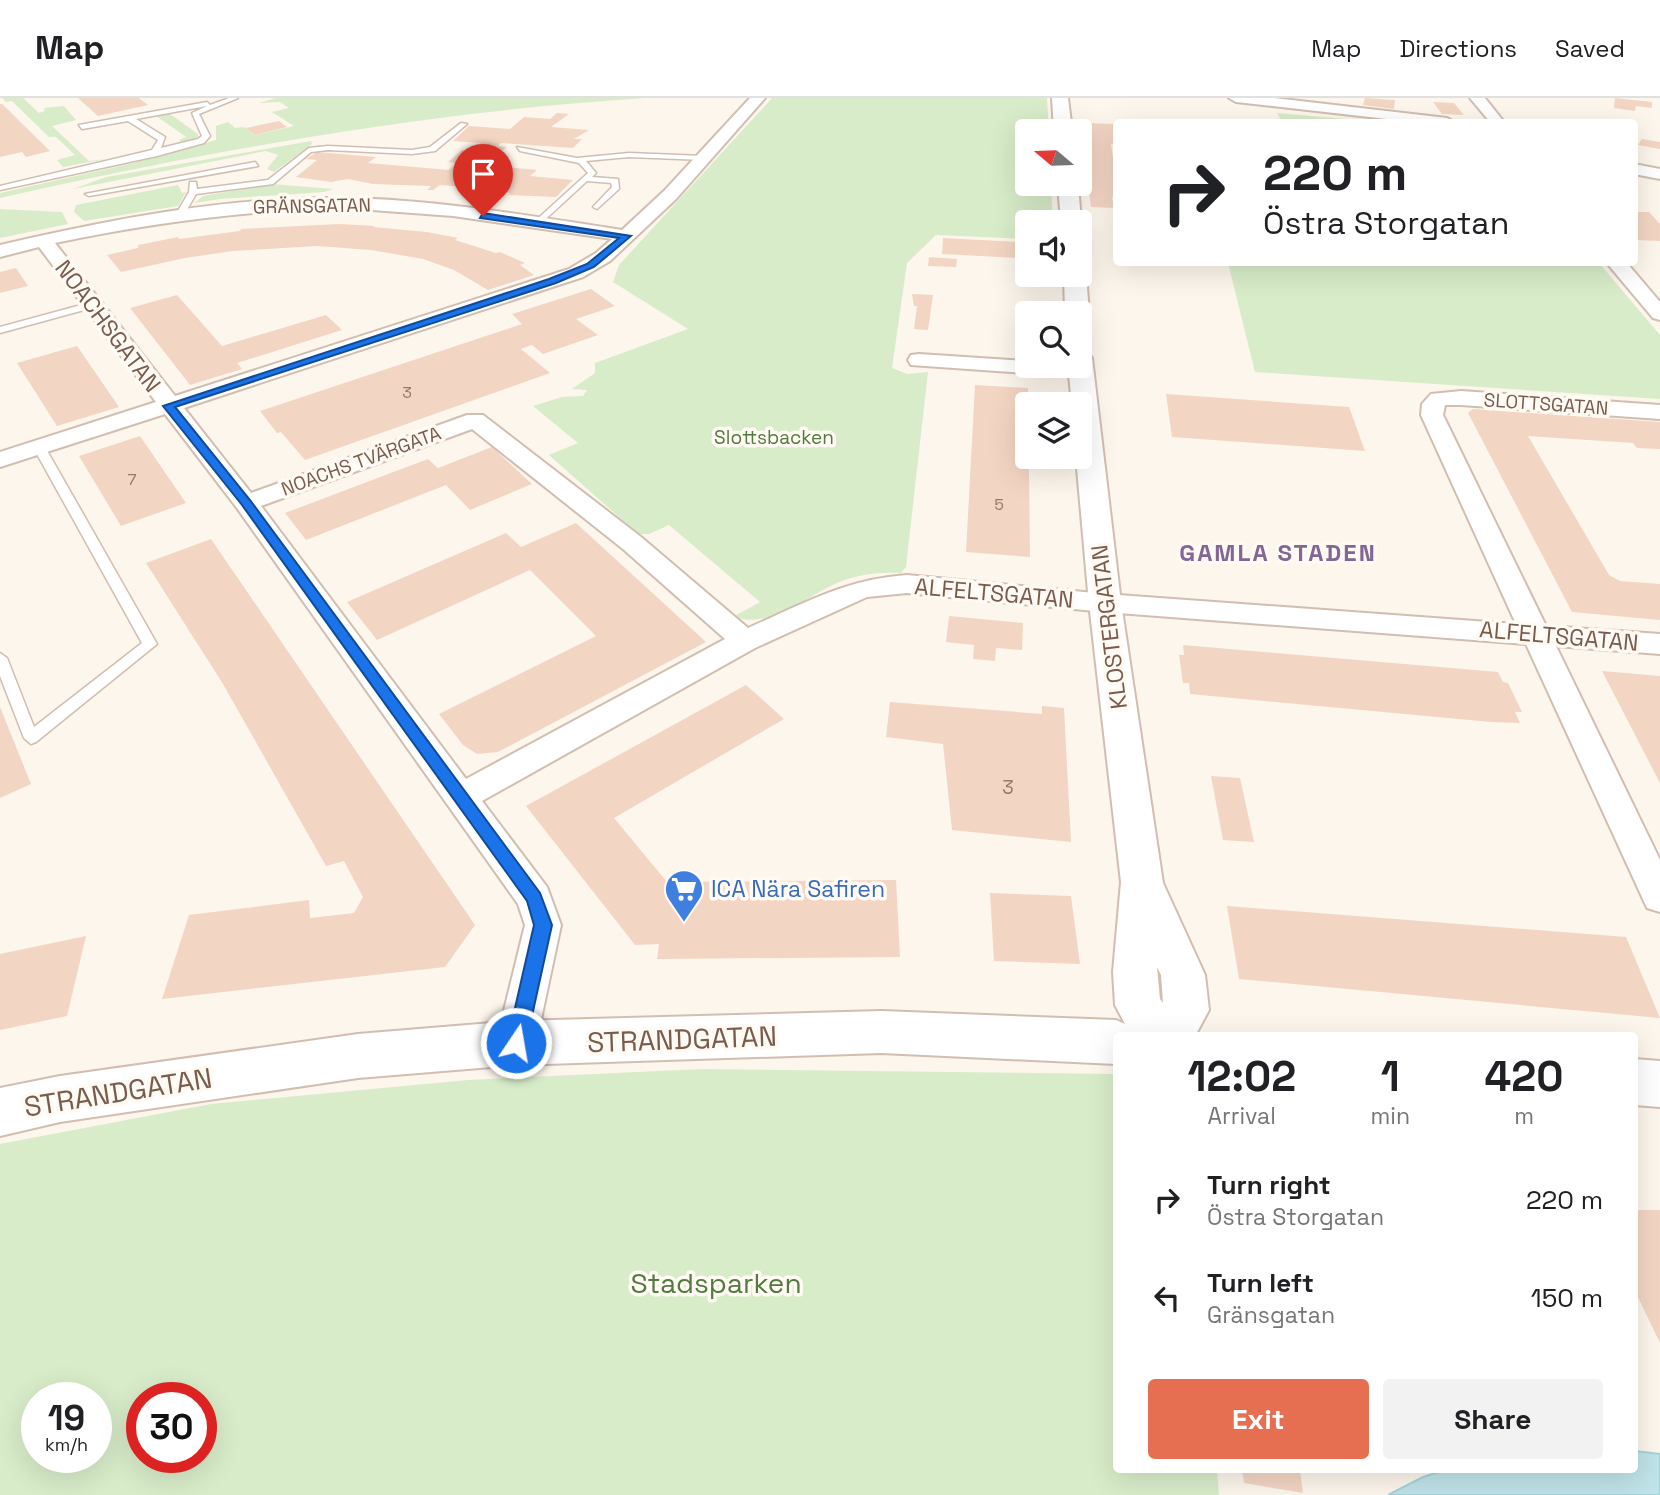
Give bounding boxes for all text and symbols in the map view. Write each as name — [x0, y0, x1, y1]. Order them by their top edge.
text: Map — [35, 27, 104, 69]
text: Map — [1311, 33, 1361, 64]
text: Directions — [1399, 33, 1517, 64]
text: Saved — [1555, 33, 1625, 64]
north arrow — [1015, 119, 1092, 196]
map controls — [1015, 119, 1092, 469]
text: 220 m — [1263, 142, 1407, 204]
pin — [453, 144, 513, 216]
icon: right — [1148, 147, 1239, 238]
icon: arrive — [464, 155, 502, 193]
street label: GRÄNSGATAN — [253, 192, 371, 220]
text: Östra Storgatan — [1263, 203, 1509, 243]
button: sound — [1015, 210, 1092, 287]
street label: NOACHSGATAN — [48, 254, 168, 398]
button: search — [1015, 301, 1092, 378]
house number: 3 — [402, 382, 412, 403]
street label: SLOTTSGATAN — [1483, 387, 1609, 421]
button: layers — [1015, 392, 1092, 469]
street label: NOACHS TVÄRGATA — [278, 420, 444, 502]
park label: Slottsbacken — [714, 425, 834, 450]
house number: 7 — [127, 469, 137, 490]
house number: 5 — [994, 494, 1004, 515]
district label: GAMLA STADEN — [1179, 537, 1377, 568]
street label: KLOSTERGATAN — [1084, 543, 1134, 711]
street label: ALFELTSGATAN — [913, 571, 1075, 615]
street label: ALFELTSGATAN — [1478, 614, 1640, 658]
house number: 3 — [1002, 775, 1014, 800]
supermarket icon: ICA Nära Safiren — [663, 868, 705, 923]
place label: ICA Nära Safiren — [711, 874, 885, 904]
position arrow — [479, 1006, 553, 1080]
street label: STRANDGATAN — [586, 1018, 778, 1060]
text: 12:02 — [1187, 1050, 1296, 1103]
text: 1 — [1381, 1050, 1400, 1103]
text: 420 — [1485, 1050, 1563, 1103]
street label: STRANDGATAN — [21, 1059, 215, 1125]
text: Arrival — [1208, 1101, 1276, 1131]
text: min — [1371, 1101, 1410, 1131]
text: m — [1514, 1101, 1534, 1131]
text: Turn right — [1207, 1168, 1331, 1202]
icon: right — [1148, 1181, 1186, 1219]
text: 220 m — [1526, 1183, 1603, 1217]
text: Östra Storgatan — [1207, 1202, 1384, 1232]
park label: Stadsparken — [630, 1265, 802, 1301]
text: Turn left — [1207, 1266, 1314, 1300]
icon: left — [1148, 1279, 1186, 1317]
text: 150 m — [1531, 1281, 1603, 1315]
text: Gränsgatan — [1207, 1300, 1335, 1330]
button: Exit — [1148, 1379, 1369, 1459]
button: Share — [1383, 1379, 1603, 1459]
speed limit sign: 30 — [126, 1382, 217, 1473]
text: 19 — [48, 1396, 85, 1440]
text: km/h — [45, 1433, 88, 1456]

